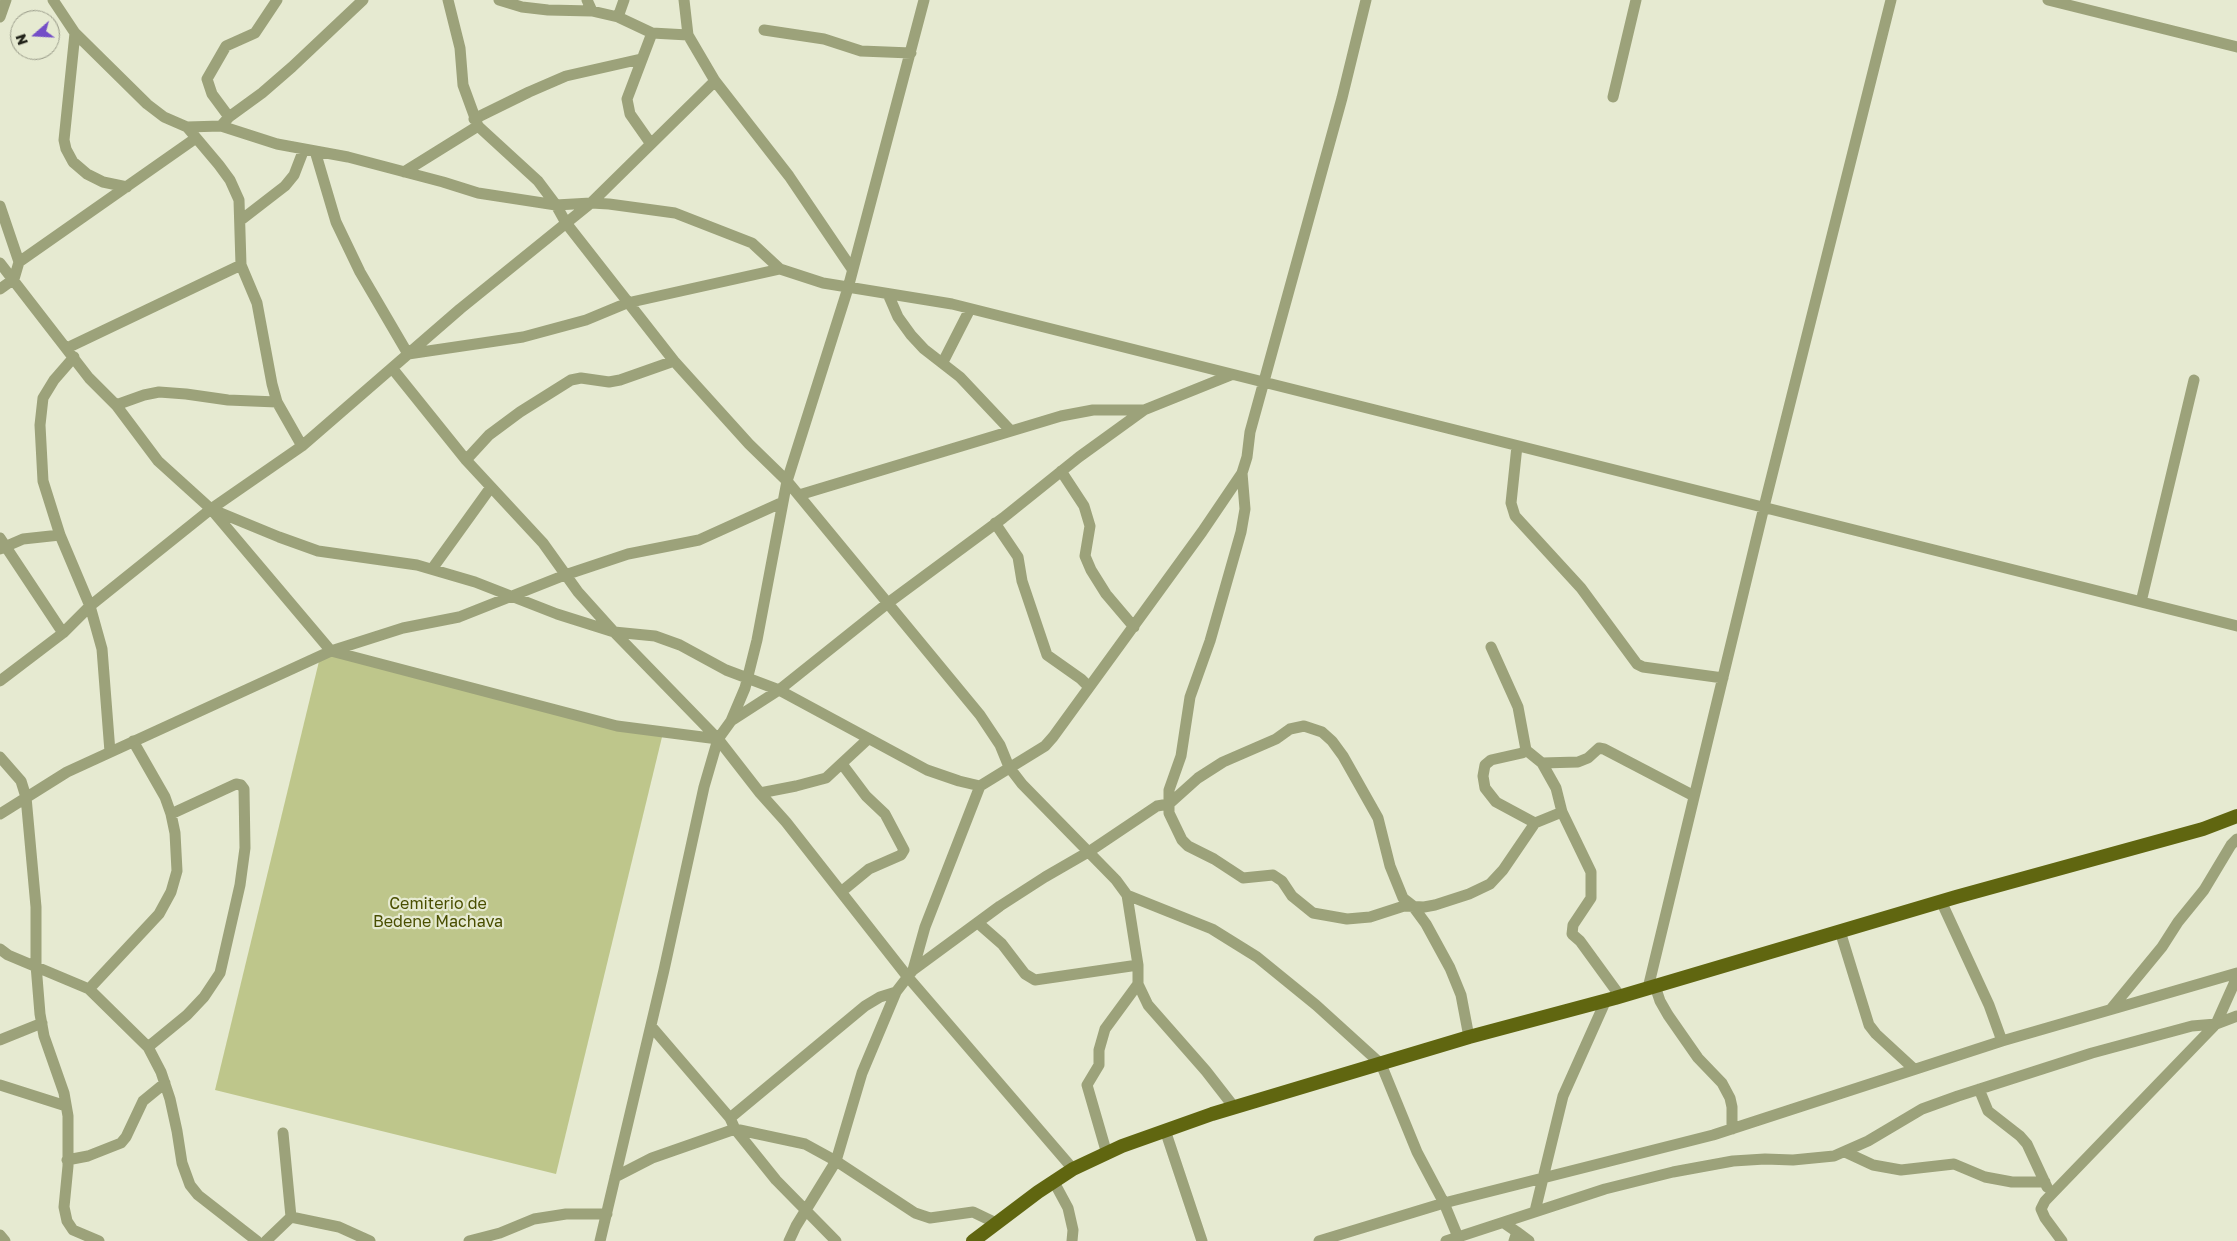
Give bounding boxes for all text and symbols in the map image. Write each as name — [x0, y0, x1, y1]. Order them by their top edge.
north arrow — [10, 10, 60, 60]
text: N — [12, 32, 31, 48]
park label: Cemiterio de Bedene Machava — [373, 894, 503, 932]

